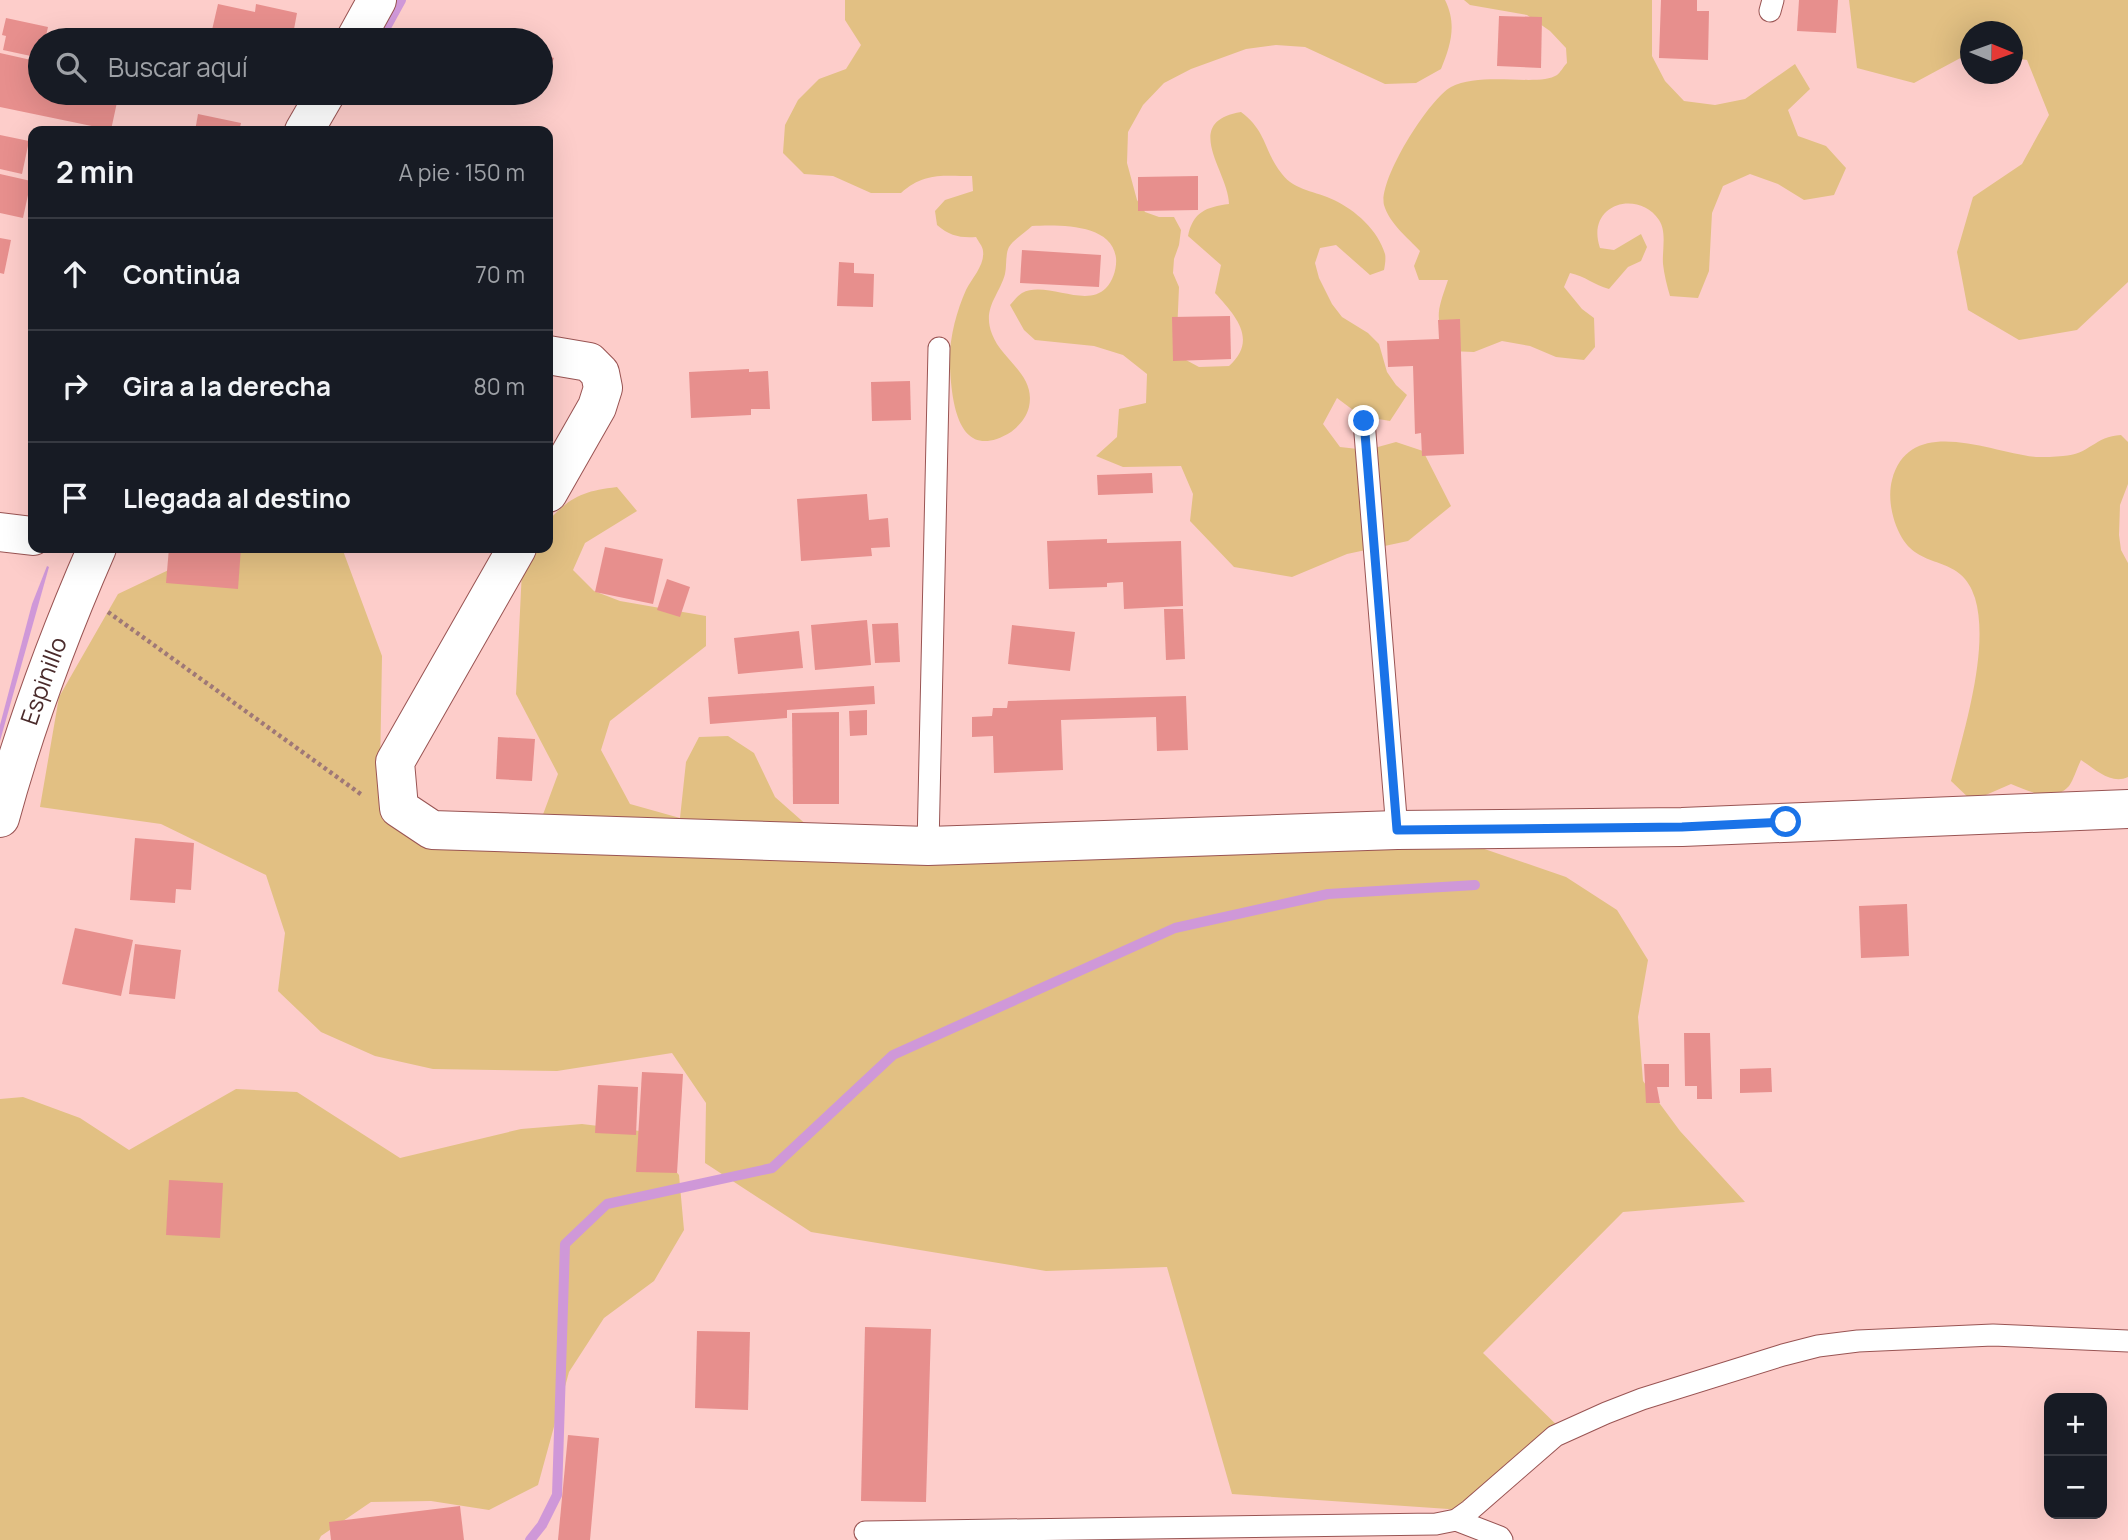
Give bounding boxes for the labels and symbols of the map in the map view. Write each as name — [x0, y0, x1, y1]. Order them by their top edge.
north arrow — [1960, 21, 2023, 84]
route end — [1348, 405, 1379, 436]
street label: Espinillo — [12, 632, 74, 729]
route start — [1770, 806, 1801, 837]

